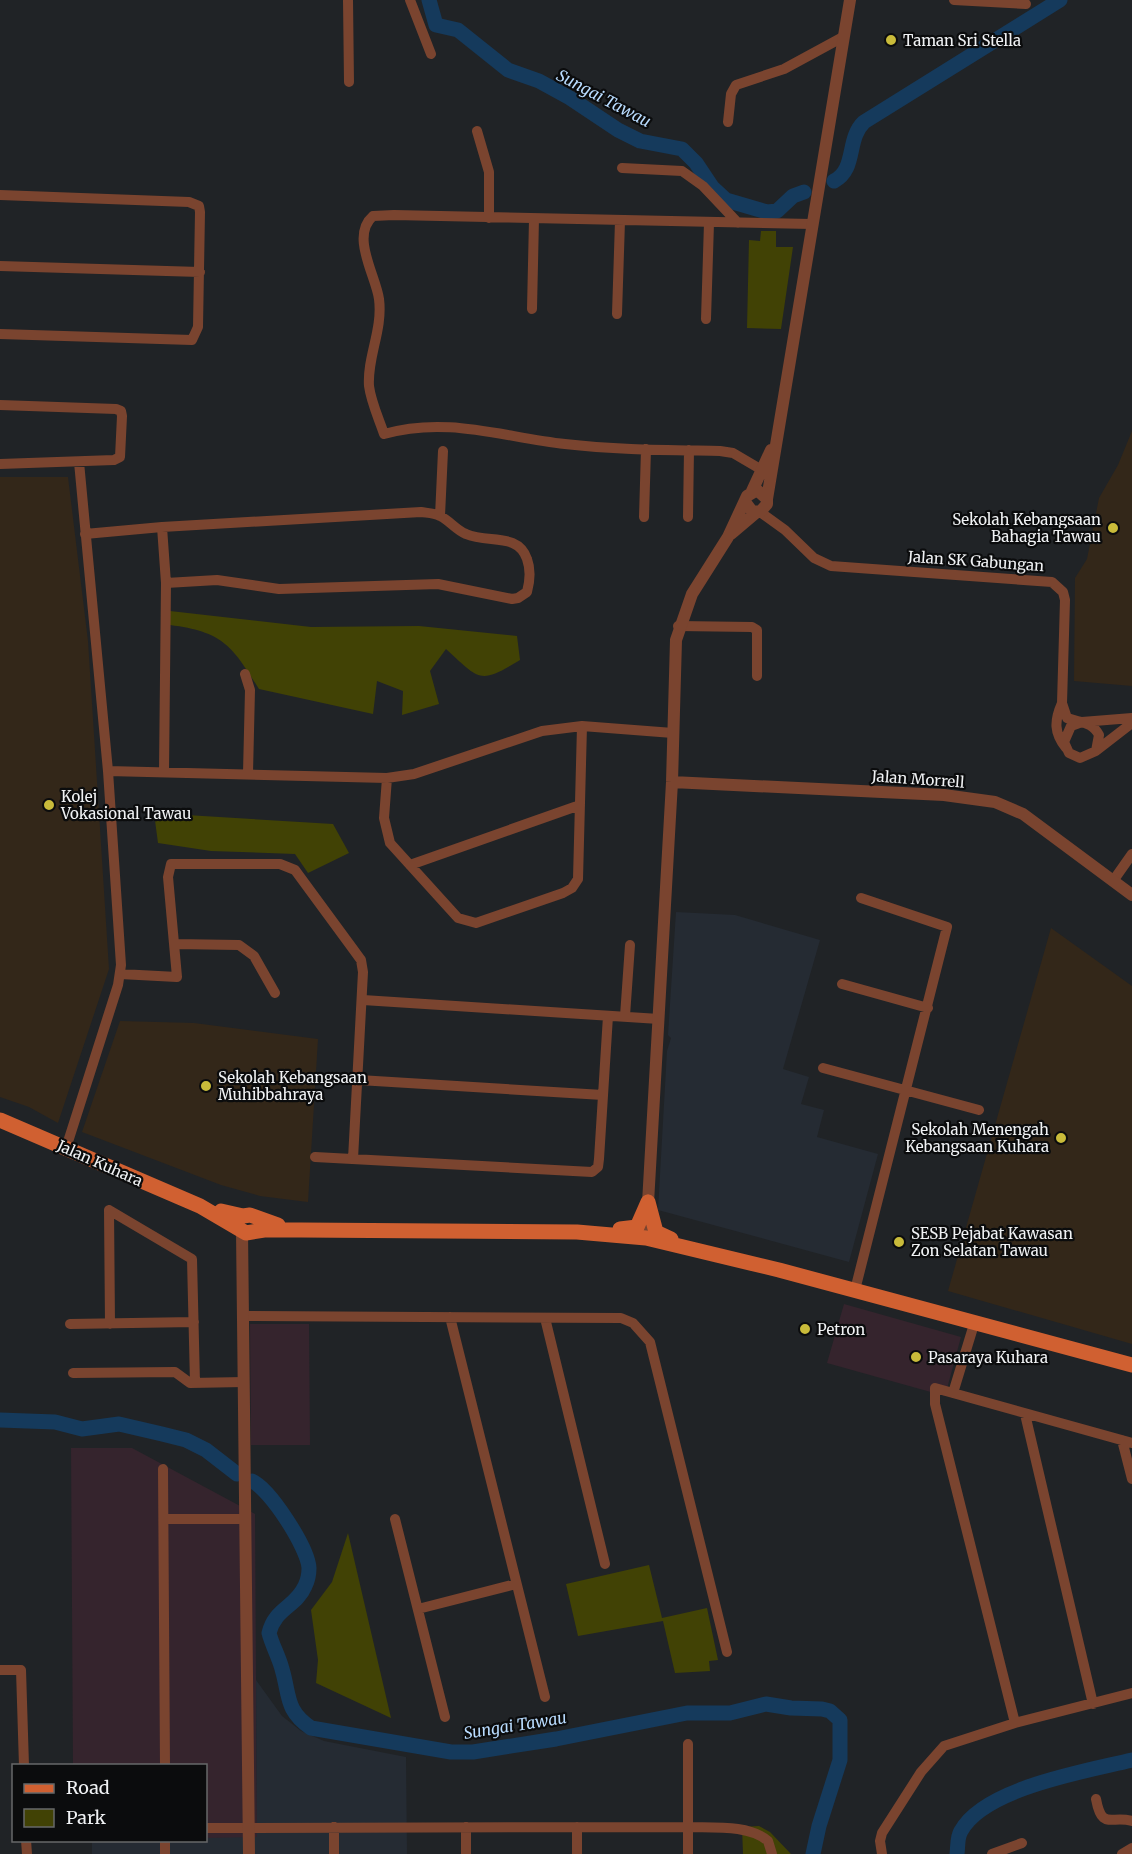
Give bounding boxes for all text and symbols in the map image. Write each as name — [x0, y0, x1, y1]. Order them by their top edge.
place label: Taman Sri Stella — [903, 31, 1021, 50]
marker: Taman Sri Stella — [884, 33, 898, 47]
water label: Sungai Tawau — [553, 65, 655, 131]
place label: Sekolah Kebangsaan Bahagia Tawau — [952, 510, 1101, 546]
marker: Sekolah Kebangsaan Bahagia Tawau — [1106, 521, 1120, 535]
street label: Jalan SK Gabungan — [906, 547, 1045, 575]
street label: Jalan Morrell — [870, 766, 965, 792]
place label: Kolej Vokasional Tawau — [60, 787, 191, 823]
marker: Kolej Vokasional Tawau — [42, 798, 56, 812]
place label: Sekolah Kebangsaan Muhibbahraya — [218, 1068, 367, 1104]
marker: Sekolah Kebangsaan Muhibbahraya — [199, 1079, 213, 1093]
place label: Sekolah Menengah Kebangsaan Kuhara — [905, 1120, 1049, 1156]
marker: Sekolah Menengah Kebangsaan Kuhara — [1054, 1131, 1068, 1145]
street label: Jalan Kuhara — [53, 1135, 146, 1190]
place label: SESB Pejabat Kawasan Zon Selatan Tawau — [911, 1224, 1073, 1260]
marker: SESB Pejabat Kawasan Zon Selatan Tawau — [892, 1235, 906, 1249]
place label: Petron — [817, 1320, 865, 1339]
marker: Petron — [798, 1322, 812, 1336]
place label: Pasaraya Kuhara — [928, 1348, 1048, 1367]
marker: Pasaraya Kuhara — [909, 1350, 923, 1364]
water label: Sungai Tawau — [462, 1707, 568, 1743]
legend — [12, 1764, 207, 1842]
text: Road — [66, 1776, 110, 1799]
text: Park — [66, 1806, 107, 1829]

